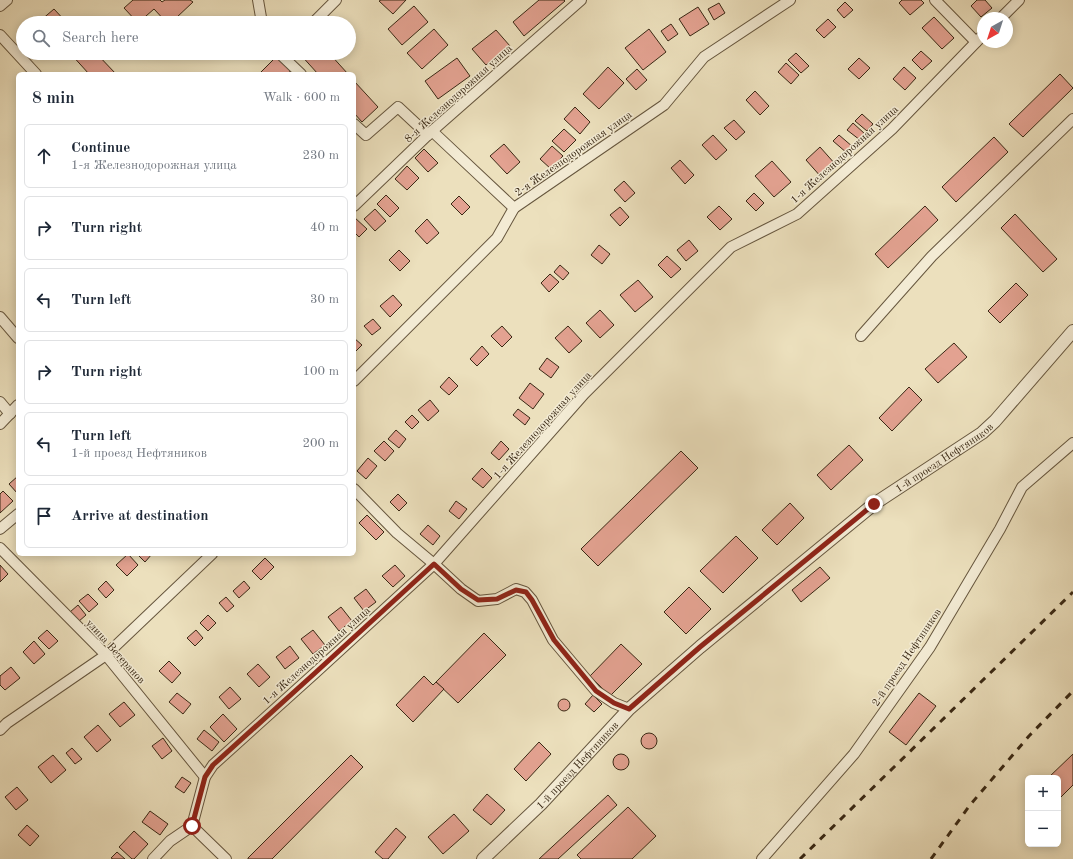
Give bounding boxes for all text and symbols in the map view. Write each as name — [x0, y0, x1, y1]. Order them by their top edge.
north arrow — [977, 12, 1013, 48]
search box — [16, 16, 356, 60]
icon: search — [30, 27, 52, 49]
text: Search here — [62, 31, 139, 46]
street label: 8-я Железнодорожная улица — [403, 43, 515, 145]
text: 8 min — [32, 90, 75, 107]
text: Walk · 600 m — [263, 91, 340, 104]
street label: 1-я Железнодорожная улица — [789, 104, 901, 206]
street label: 2-я Железнодорожная улица — [513, 109, 635, 199]
text: Continue — [71, 141, 130, 156]
icon: ahead — [33, 145, 55, 167]
text: 230 m — [302, 149, 339, 162]
text: 1-я Железнодорожная улица — [71, 159, 237, 172]
icon: right — [33, 217, 55, 239]
text: Turn right — [71, 221, 142, 236]
text: 40 m — [310, 221, 339, 234]
icon: left — [33, 289, 55, 311]
text: Turn left — [71, 293, 131, 308]
text: 30 m — [310, 293, 339, 306]
icon: right — [33, 361, 55, 383]
text: Turn right — [71, 365, 142, 380]
text: 100 m — [302, 365, 339, 378]
street label: 1-я Железнодорожная улица — [492, 370, 595, 482]
street label: 1-й проезд Нефтяников — [894, 422, 996, 495]
text: Turn left — [71, 429, 131, 444]
icon: left — [33, 433, 55, 455]
text: 200 m — [302, 437, 339, 450]
text: 1-й проезд Нефтяников — [71, 447, 207, 460]
route end — [865, 495, 883, 513]
icon: arrive — [33, 505, 55, 527]
text: Arrive at destination — [71, 509, 209, 524]
street label: 1-я Железнодорожная улица — [261, 605, 373, 707]
street label: 2-й проезд Нефтяников — [871, 607, 944, 709]
street label: улица Ветеранов — [83, 618, 146, 686]
street label: 1-й проезд Нефтяников — [535, 720, 621, 812]
map controls — [1025, 775, 1061, 847]
button: + — [1025, 775, 1061, 811]
button: − — [1025, 811, 1061, 847]
route start — [183, 817, 201, 835]

